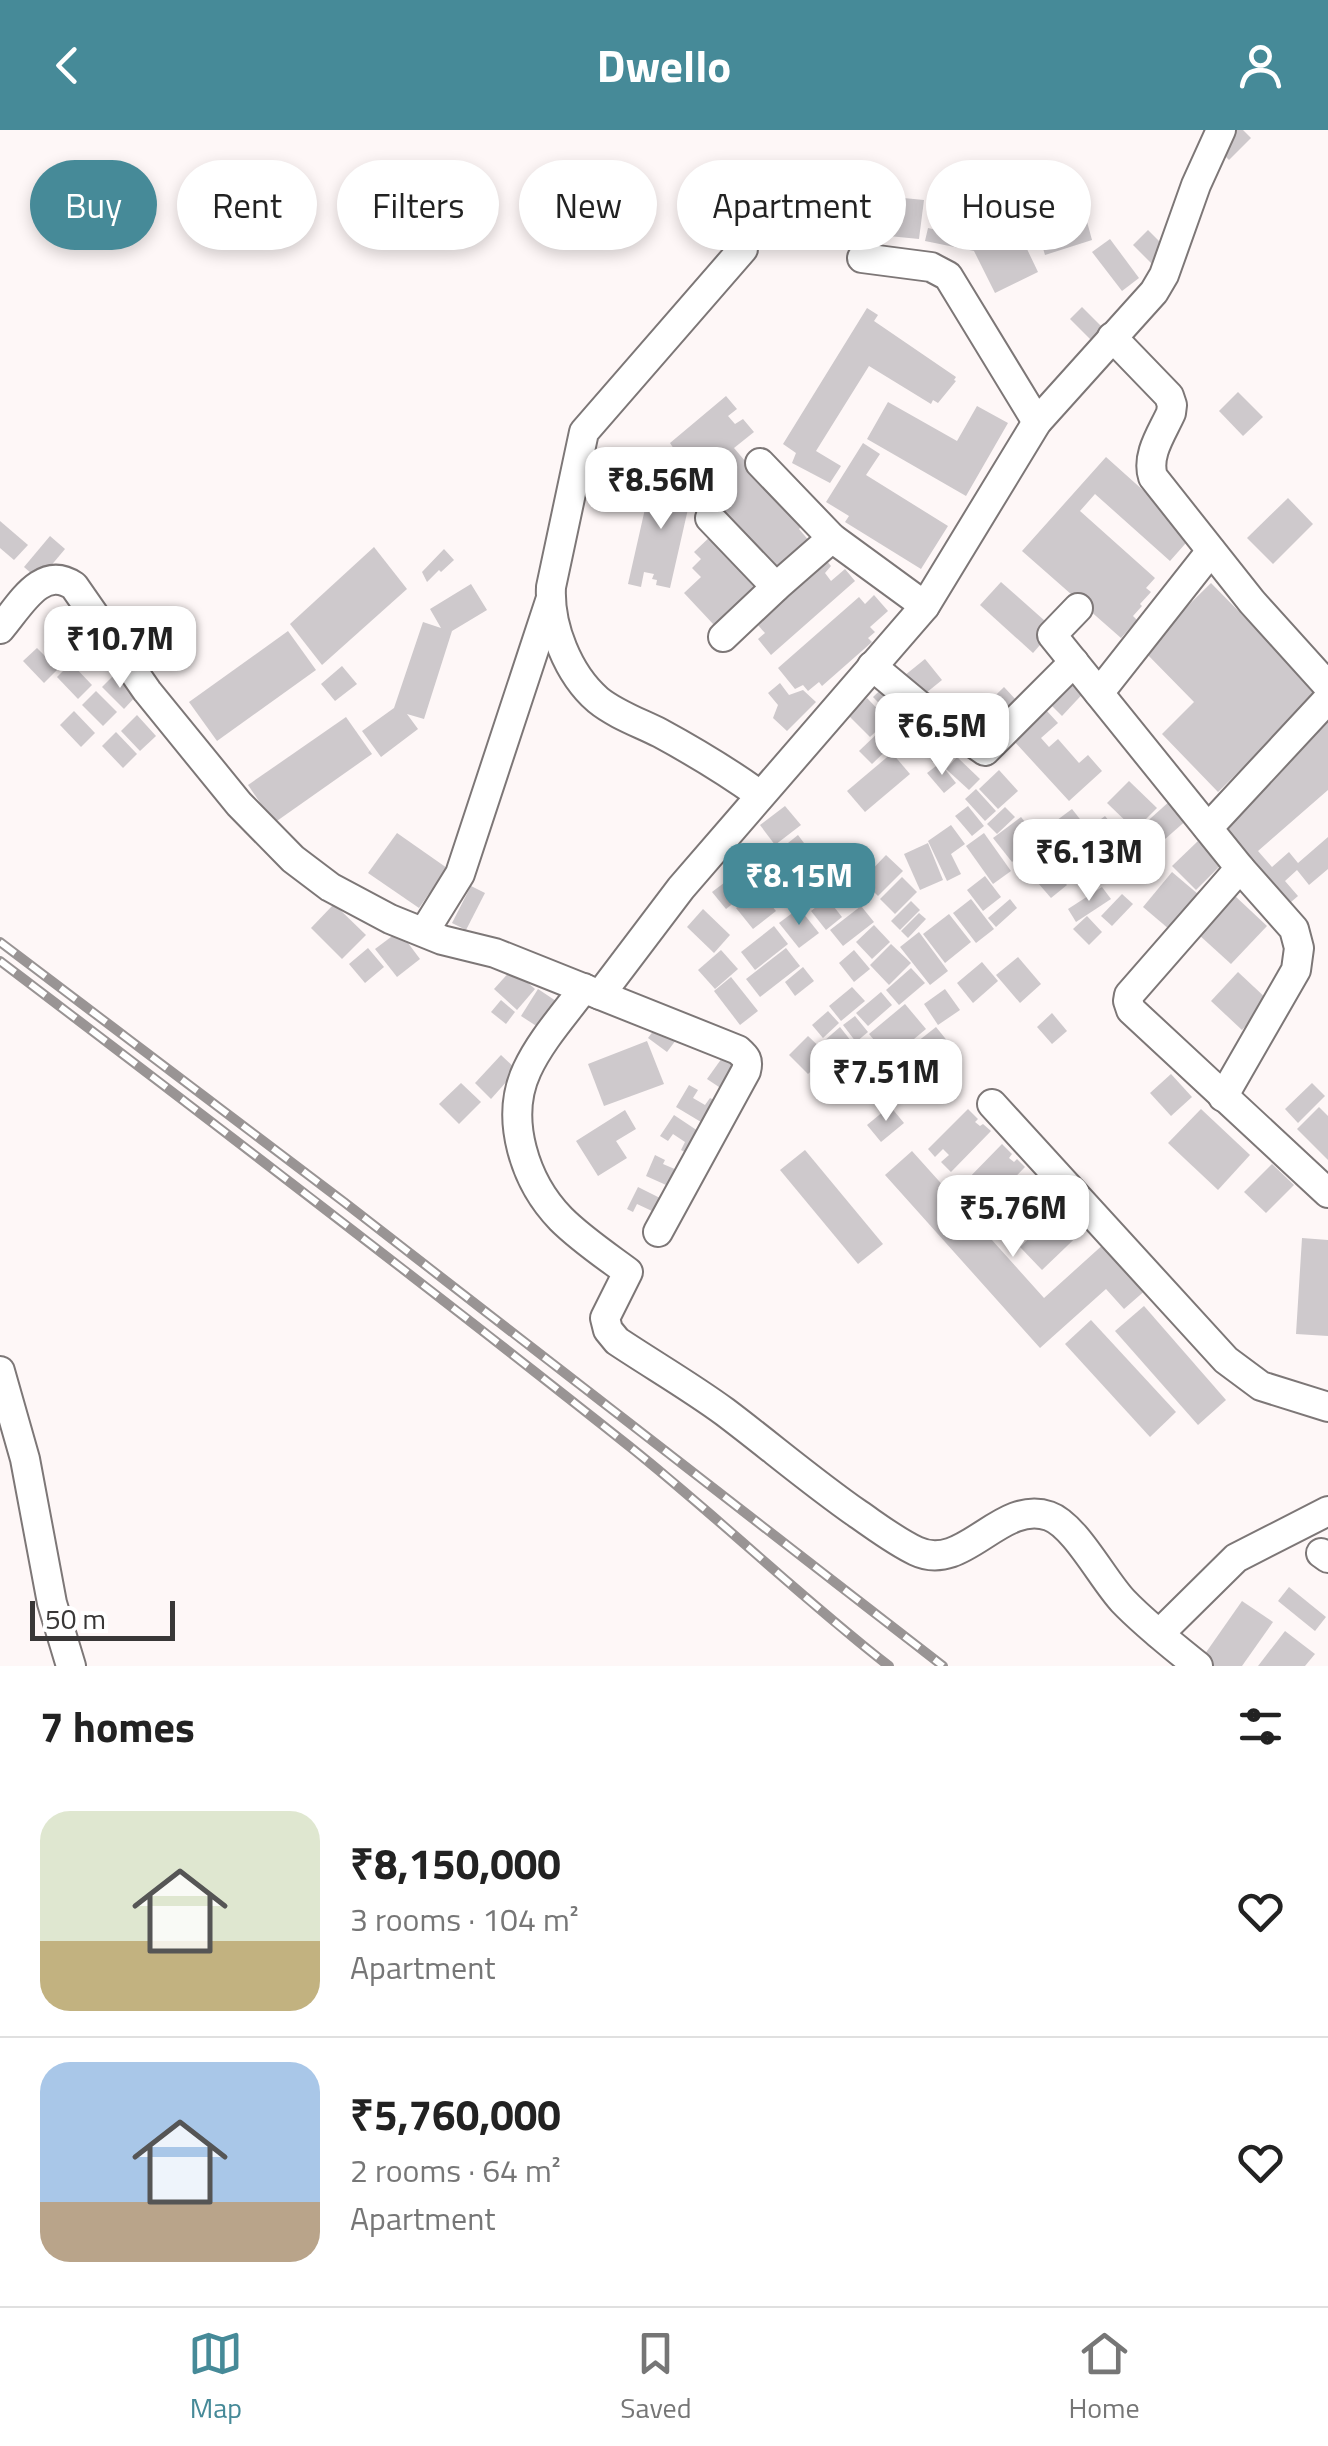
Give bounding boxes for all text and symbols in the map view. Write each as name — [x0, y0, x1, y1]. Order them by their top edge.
text: Dwello — [597, 31, 731, 99]
icon: back — [40, 38, 95, 93]
icon: person — [1233, 38, 1288, 93]
chip: Buy — [30, 160, 157, 250]
chip: Rent — [177, 160, 317, 250]
chip: Filters — [337, 160, 499, 250]
chip: New — [519, 160, 657, 250]
chip: Apartment — [677, 160, 906, 250]
chip: House — [926, 160, 1091, 250]
pin: ₹8.56M — [580, 447, 742, 532]
text: ₹8.56M — [607, 455, 715, 503]
pin: ₹10.7M — [39, 606, 201, 691]
text: ₹10.7M — [66, 614, 174, 662]
pin: ₹6.5M — [872, 693, 1012, 778]
text: ₹6.5M — [897, 701, 987, 749]
pin: ₹6.13M — [1008, 819, 1170, 904]
text: ₹6.13M — [1035, 827, 1143, 875]
pin: ₹8.15M — [718, 843, 880, 928]
text: ₹8.15M — [745, 851, 853, 899]
pin: ₹7.51M — [805, 1039, 967, 1124]
text: ₹7.51M — [832, 1047, 940, 1095]
pin: ₹5.76M — [932, 1175, 1094, 1260]
text: ₹5.76M — [959, 1183, 1067, 1231]
scale bar — [30, 1596, 175, 1640]
text: 50 m — [45, 1597, 106, 1640]
text: 7 homes — [40, 1694, 195, 1758]
icon: filters — [1233, 1699, 1288, 1754]
text: ₹8,150,000 — [350, 1831, 561, 1895]
icon: home — [120, 1851, 240, 1971]
icon: heart — [1233, 1884, 1288, 1939]
text: 3 rooms · 104 m² — [350, 1895, 579, 1943]
text: Apartment — [350, 1943, 496, 1991]
text: ₹5,760,000 — [350, 2082, 561, 2146]
icon: home — [120, 2102, 240, 2222]
icon: heart — [1233, 2135, 1288, 2190]
text: 2 rooms · 64 m² — [350, 2146, 561, 2194]
text: Apartment — [350, 2194, 496, 2242]
tab: Map — [188, 2326, 243, 2429]
tab: Saved — [620, 2326, 692, 2429]
tab: Home — [1068, 2326, 1140, 2429]

